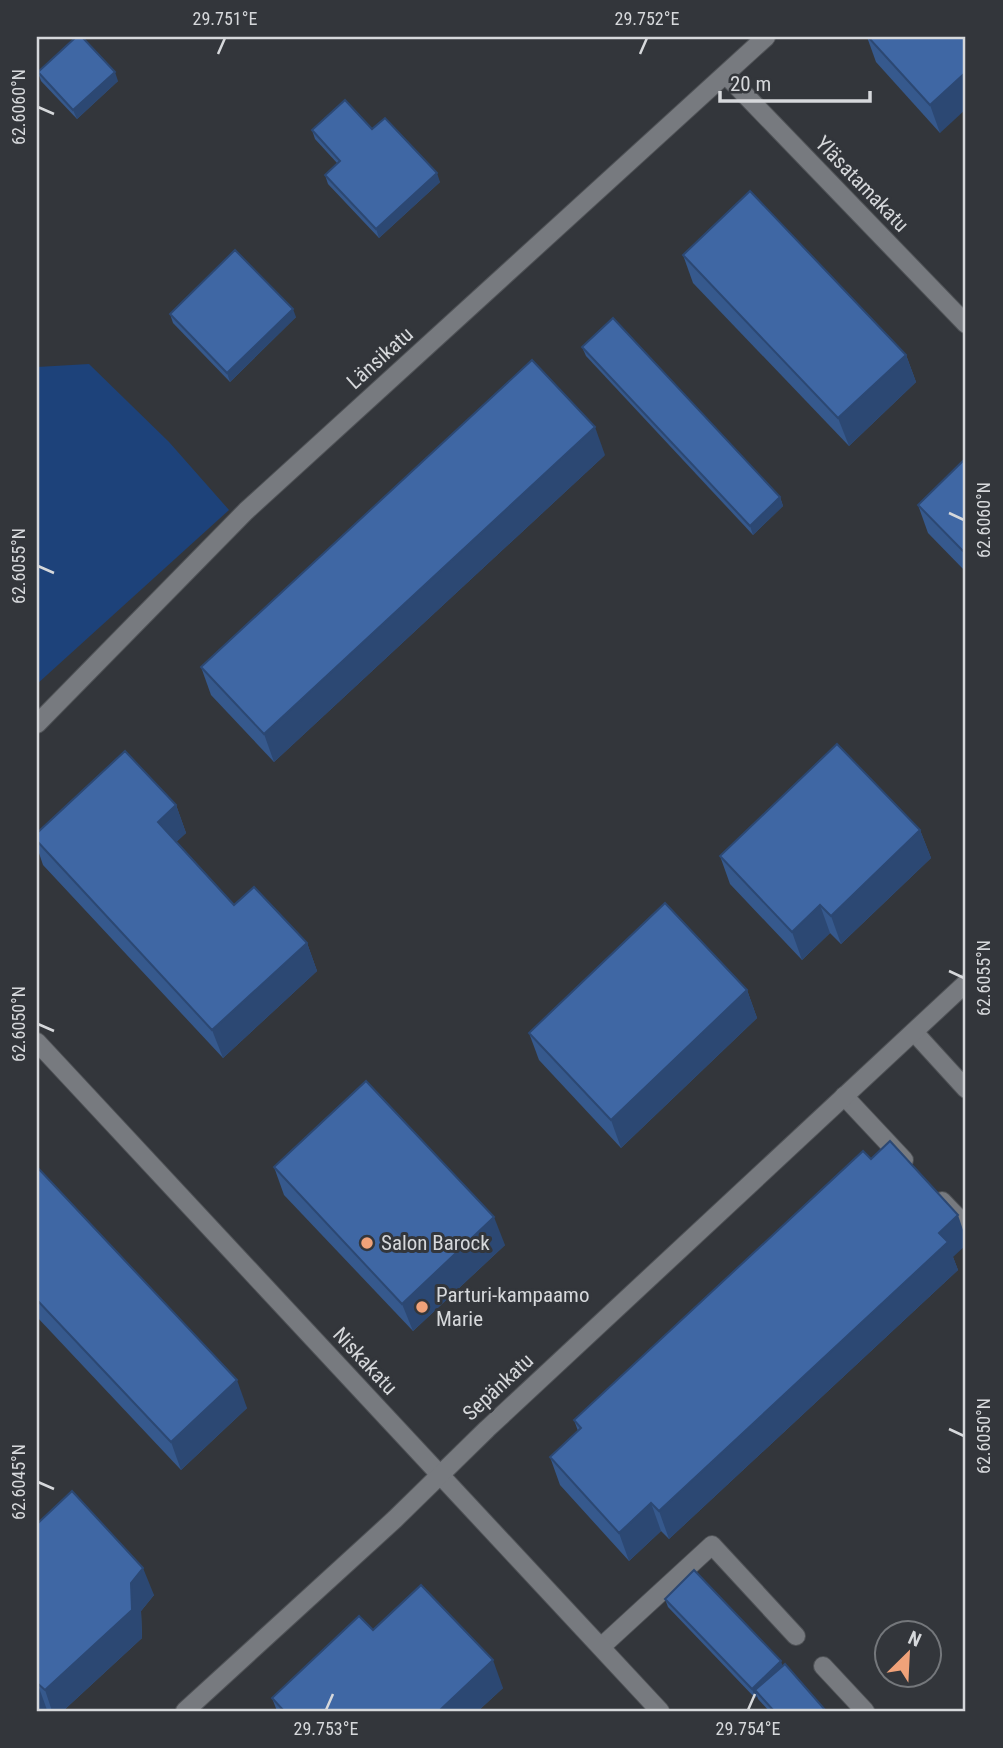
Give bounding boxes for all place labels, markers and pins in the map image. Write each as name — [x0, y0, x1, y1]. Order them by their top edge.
place label: Salon Barock — [381, 1231, 490, 1255]
marker: Salon Barock — [359, 1235, 375, 1251]
place label: Parturi-kampaamo Marie — [436, 1283, 589, 1331]
marker: Parturi-kampaamo Marie — [414, 1299, 430, 1315]

